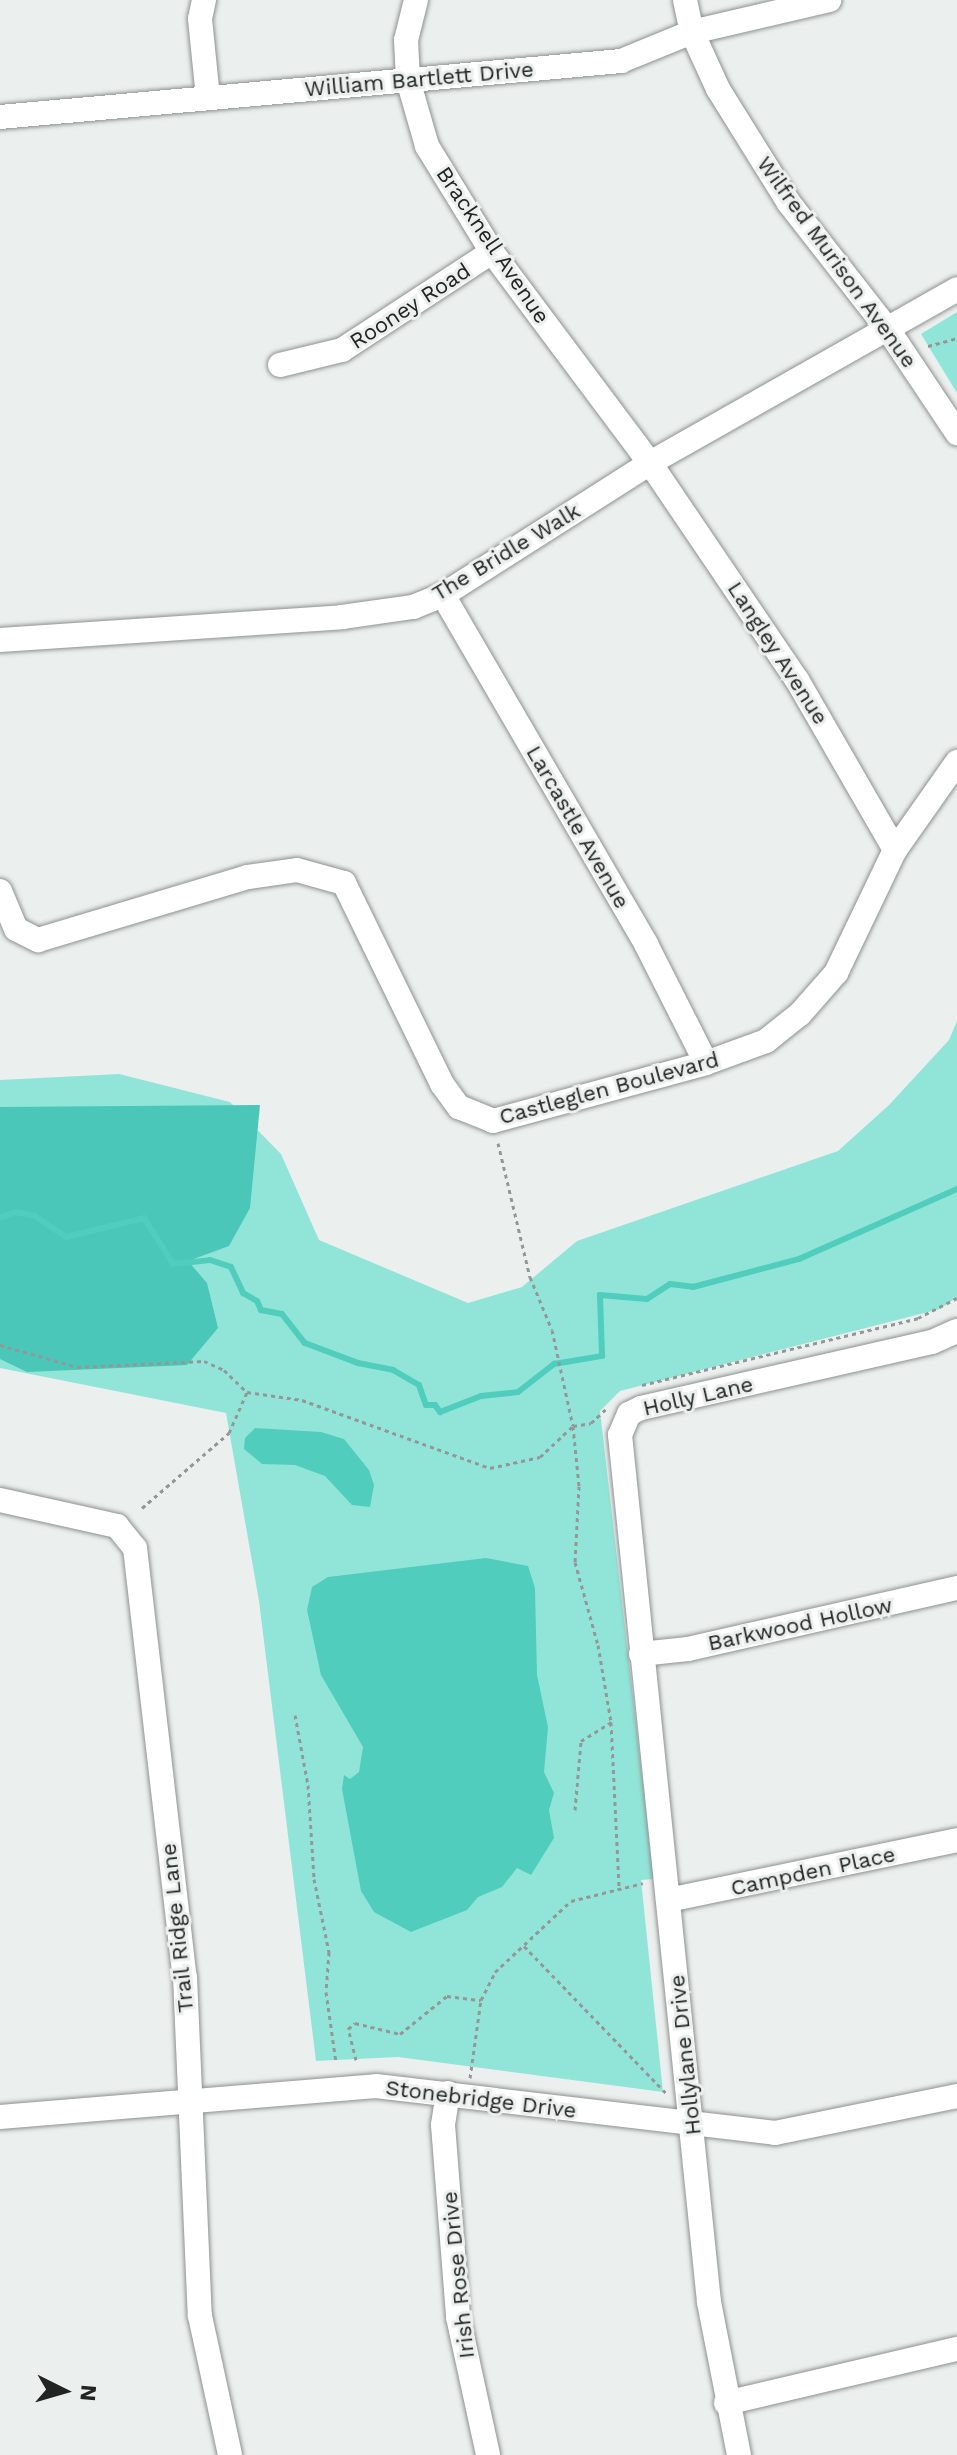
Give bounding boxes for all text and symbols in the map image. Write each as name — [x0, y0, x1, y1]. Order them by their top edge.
street label: William Bartlett Drive — [303, 56, 535, 102]
street label: Wilfred Murison Avenue — [751, 151, 923, 373]
street label: Bracknell Avenue — [430, 161, 556, 329]
street label: Rooney Road — [345, 257, 475, 355]
street label: The Bridle Walk — [427, 497, 585, 607]
street label: Langley Avenue — [722, 576, 834, 730]
street label: Larcastle Avenue — [520, 740, 636, 914]
street label: Castleglen Boulevard — [496, 1046, 722, 1130]
street label: Holly Lane — [640, 1370, 756, 1422]
street label: Barkwood Hollow — [705, 1592, 895, 1656]
street label: Campden Place — [728, 1841, 898, 1901]
street label: Trail Ridge Lane — [155, 1842, 199, 2014]
street label: Hollylane Drive — [663, 1973, 707, 2137]
street label: Stonebridge Drive — [384, 2074, 578, 2124]
street label: Irish Rose Drive — [436, 2190, 480, 2360]
north arrow — [24, 2351, 104, 2431]
text: N — [75, 2384, 102, 2402]

